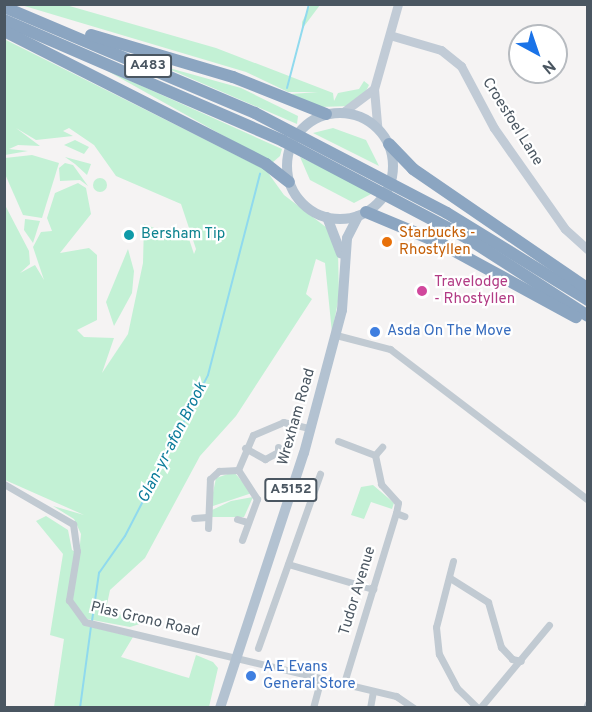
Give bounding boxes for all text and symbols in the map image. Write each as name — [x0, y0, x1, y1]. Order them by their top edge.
north arrow — [508, 24, 568, 84]
road number: A483 — [124, 55, 172, 77]
text: N — [537, 55, 559, 78]
street label: Croesfoel Lane — [478, 75, 546, 169]
place label: Starbucks - Rhostyllen — [399, 224, 476, 259]
place label: Bersham Tip — [141, 226, 226, 244]
marker: Bersham Tip — [122, 228, 136, 242]
marker: Starbucks - Rhostyllen — [380, 235, 394, 249]
place label: Travelodge - Rhostyllen — [434, 273, 515, 308]
marker: Travelodge - Rhostyllen — [415, 284, 429, 298]
place label: Asda On The Move — [387, 323, 512, 341]
marker: Asda On The Move — [368, 325, 382, 339]
street label: Wrexham Road — [275, 366, 319, 468]
water label: Glan-yr-afon Brook — [134, 380, 212, 506]
road number: A5152 — [264, 479, 318, 501]
street label: Tudor Avenue — [336, 544, 380, 638]
street label: Plas Grono Road — [89, 599, 201, 641]
place label: A E Evans General Store — [263, 658, 355, 693]
marker: A E Evans General Store — [244, 669, 258, 683]

